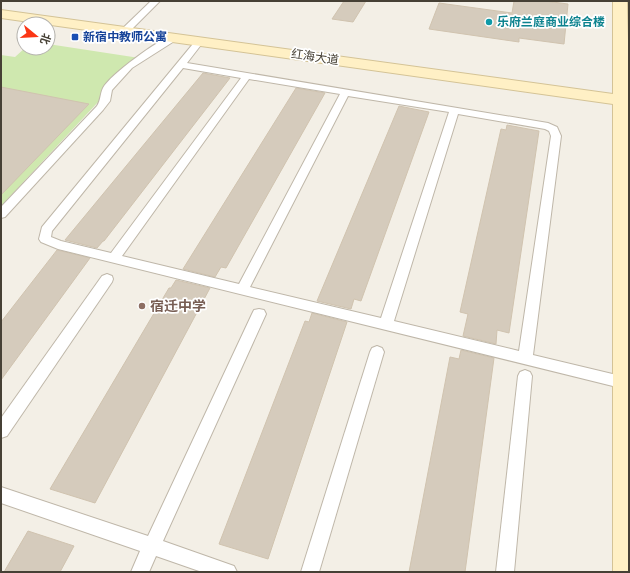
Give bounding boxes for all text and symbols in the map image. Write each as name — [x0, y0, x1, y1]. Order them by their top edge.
place label: 乐府兰庭商业综合楼 — [497, 15, 605, 28]
north arrow — [16, 16, 56, 56]
marker: 乐府兰庭商业综合楼 — [484, 17, 494, 27]
place label: 新宿中教师公寓 — [83, 30, 167, 43]
text: 北 — [38, 32, 52, 46]
marker: 新宿中教师公寓 — [70, 32, 80, 42]
street label: 红海大道 — [290, 47, 340, 66]
place label: 宿迁中学 — [150, 299, 206, 314]
marker: 宿迁中学 — [137, 301, 147, 311]

